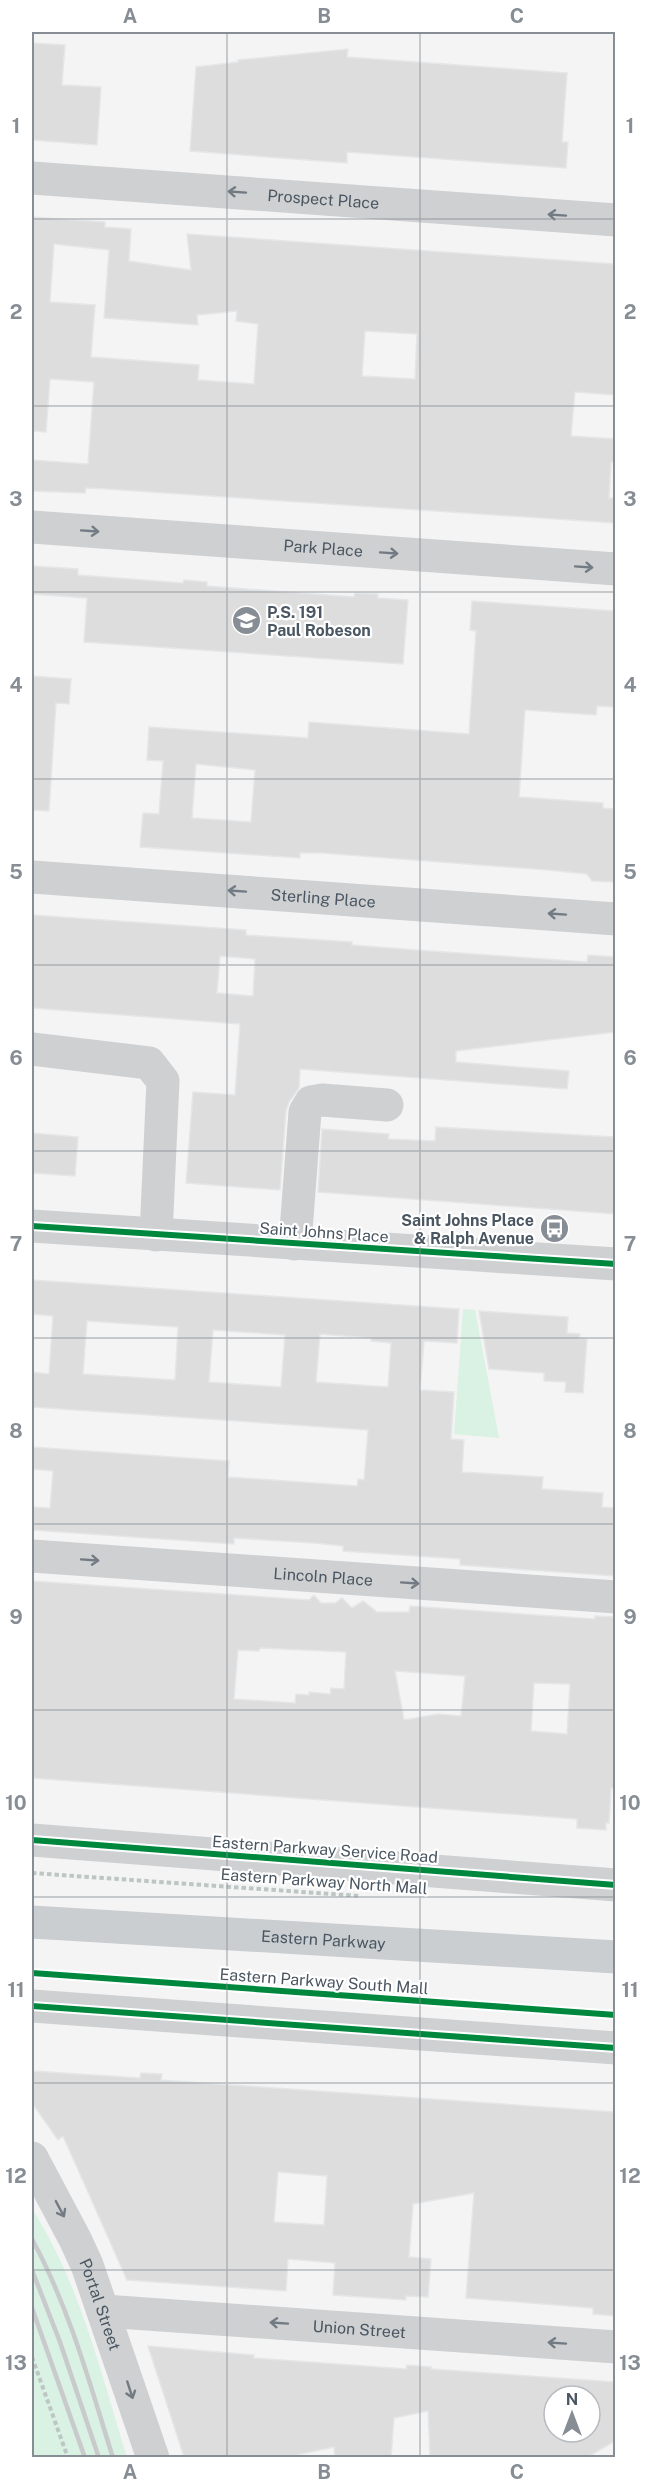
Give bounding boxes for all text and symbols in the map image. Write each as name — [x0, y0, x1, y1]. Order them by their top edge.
text: A — [123, 4, 137, 28]
text: B — [317, 4, 331, 28]
text: C — [510, 4, 524, 28]
text: 1 — [12, 114, 20, 138]
text: 1 — [626, 114, 634, 138]
street label: Prospect Place — [267, 186, 380, 213]
one-way arrow — [228, 187, 247, 198]
one-way arrow — [548, 210, 568, 221]
text: 2 — [10, 300, 22, 324]
text: 2 — [624, 300, 636, 324]
text: 3 — [9, 487, 23, 511]
text: 3 — [623, 487, 637, 511]
one-way arrow — [79, 526, 99, 537]
street label: Park Place — [283, 536, 364, 561]
one-way arrow — [379, 548, 399, 559]
one-way arrow — [573, 562, 593, 573]
place label: P.S. 191 Paul Robeson — [267, 603, 371, 640]
school or university icon: P.S. 191 Paul Robeson — [230, 605, 262, 637]
text: 4 — [9, 673, 23, 697]
text: 4 — [623, 673, 637, 697]
text: 5 — [9, 860, 23, 884]
text: 5 — [623, 860, 637, 884]
street label: Sterling Place — [270, 885, 376, 912]
one-way arrow — [228, 886, 247, 897]
one-way arrow — [548, 909, 568, 920]
text: 6 — [9, 1046, 23, 1070]
text: 6 — [623, 1046, 637, 1070]
place label: Saint Johns Place & Ralph Avenue — [401, 1211, 534, 1248]
bus stop icon: Saint Johns Place & Ralph Avenue — [539, 1213, 571, 1245]
street label: Saint Johns Place — [259, 1218, 389, 1246]
text: 7 — [10, 1232, 22, 1256]
text: 7 — [624, 1232, 636, 1256]
text: 8 — [9, 1419, 23, 1443]
text: 8 — [623, 1419, 637, 1443]
one-way arrow — [79, 1555, 99, 1566]
street label: Lincoln Place — [273, 1564, 374, 1590]
one-way arrow — [400, 1578, 420, 1589]
text: 9 — [9, 1605, 23, 1629]
text: 9 — [623, 1605, 637, 1629]
text: 10 — [5, 1791, 27, 1815]
text: 10 — [619, 1791, 641, 1815]
street label: Eastern Parkway Service Road — [211, 1832, 438, 1867]
street label: Eastern Parkway North Mall — [220, 1865, 428, 1898]
street label: Eastern Parkway — [261, 1927, 387, 1953]
street label: Eastern Parkway South Mall — [219, 1965, 429, 1998]
text: 11 — [7, 1978, 25, 2002]
text: 11 — [621, 1978, 639, 2002]
text: 12 — [5, 2164, 27, 2188]
text: 12 — [619, 2164, 641, 2188]
one-way arrow — [54, 2200, 66, 2217]
street label: Portal Street — [75, 2256, 124, 2353]
street label: Union Street — [312, 2317, 407, 2342]
one-way arrow — [269, 2318, 289, 2329]
one-way arrow — [548, 2337, 568, 2348]
text: 13 — [5, 2351, 27, 2375]
text: 13 — [619, 2351, 641, 2375]
one-way arrow — [126, 2380, 137, 2399]
north arrow — [542, 2384, 602, 2444]
text: N — [566, 2390, 578, 2409]
text: A — [123, 2460, 137, 2484]
text: B — [317, 2460, 331, 2484]
text: C — [510, 2460, 524, 2484]

